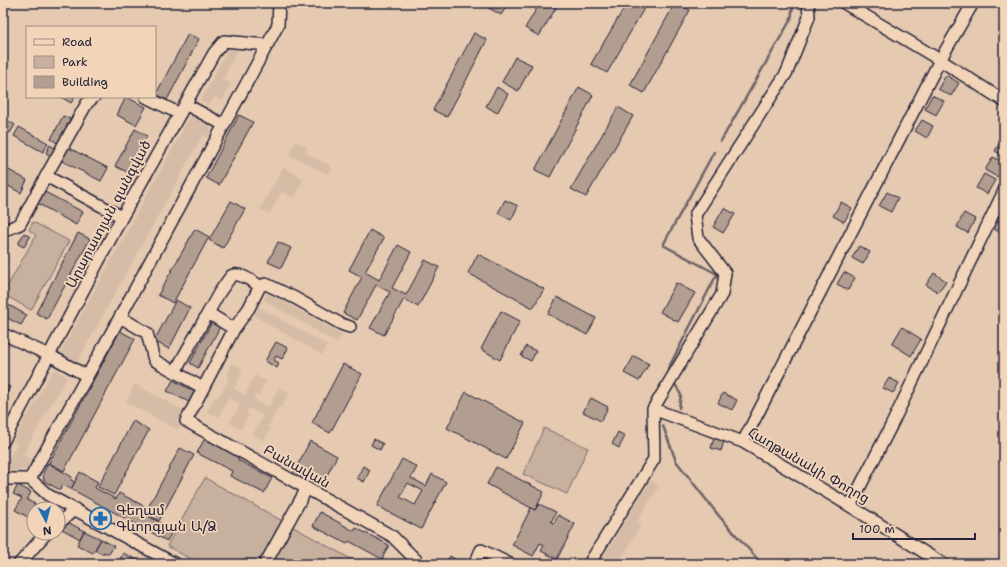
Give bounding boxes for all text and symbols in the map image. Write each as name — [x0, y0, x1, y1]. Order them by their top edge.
legend — [26, 26, 156, 98]
text: Road — [62, 34, 93, 50]
text: Park — [62, 54, 88, 70]
text: Building — [62, 74, 108, 90]
street label: Արարատյան զանգված — [61, 136, 155, 291]
street label: Հաղթանակի Փողոց — [745, 423, 873, 507]
street label: Բանավան — [260, 440, 334, 492]
north arrow — [26, 501, 66, 541]
place label: Գեղամ Գևորգյան Ա/Ձ — [116, 501, 217, 535]
pharmacy icon: Գեղամ Գևորգյան Ա/Ձ — [87, 505, 113, 531]
scale bar — [853, 515, 975, 541]
text: 100 m — [859, 521, 895, 537]
text: N — [42, 522, 52, 538]

